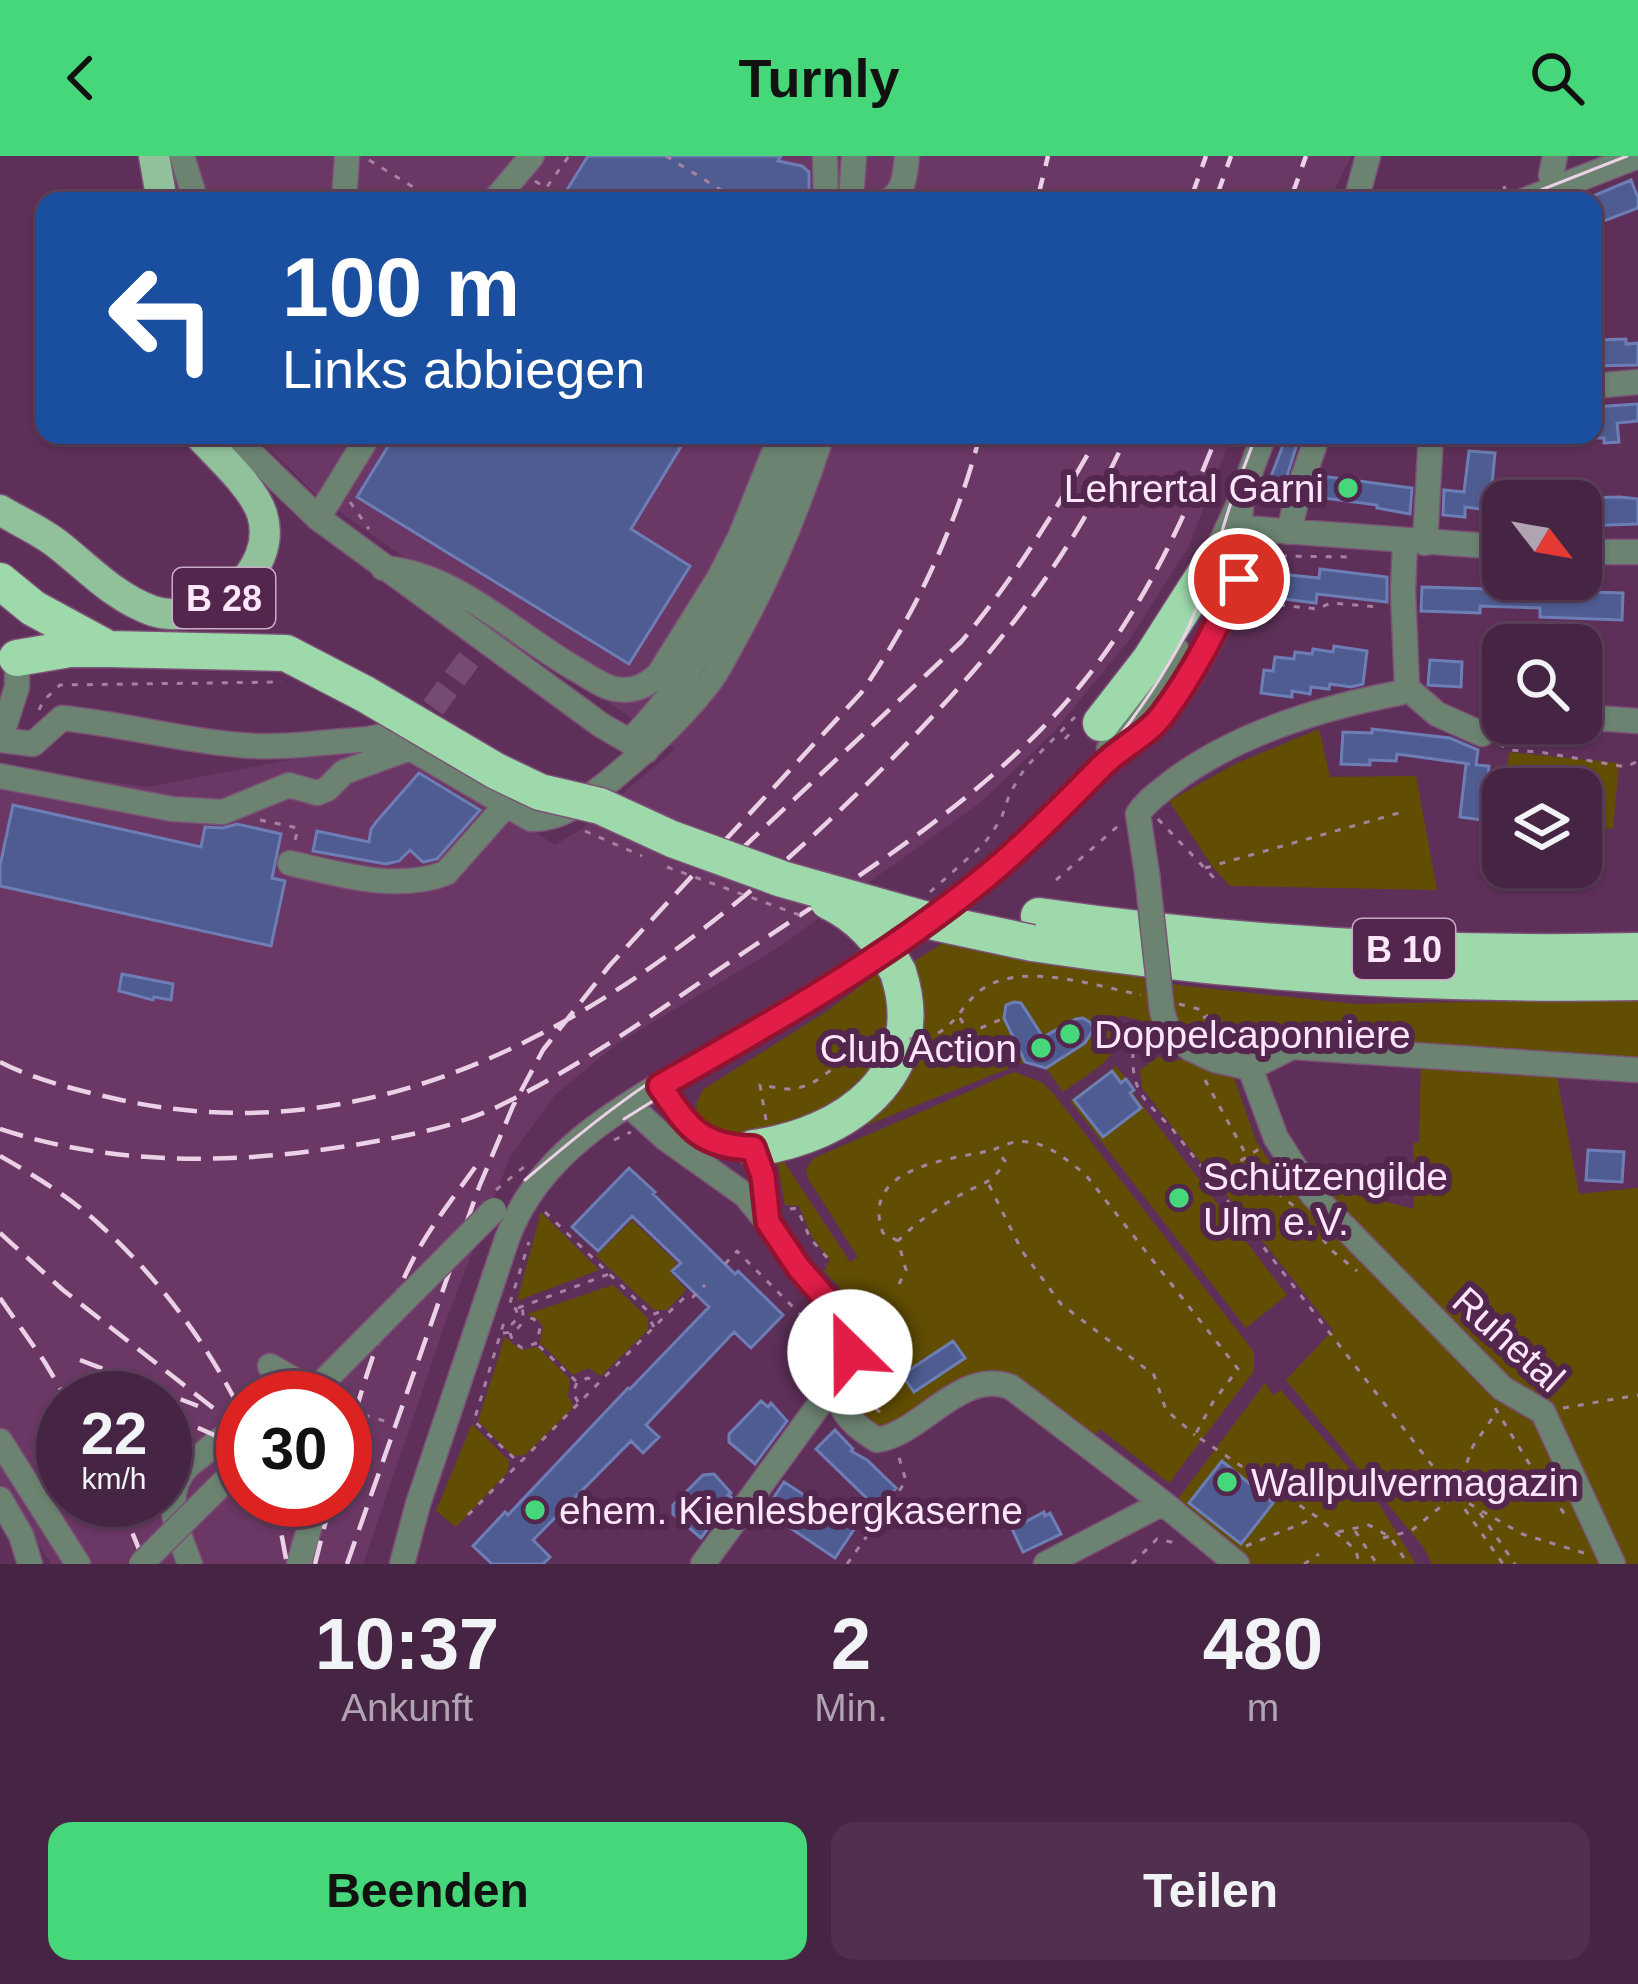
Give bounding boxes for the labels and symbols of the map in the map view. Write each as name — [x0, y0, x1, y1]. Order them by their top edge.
place label: Lehrertal Garni — [1064, 467, 1324, 510]
marker: Lehrertal Garni — [1335, 475, 1361, 501]
north arrow — [1482, 480, 1602, 600]
pin — [1188, 528, 1290, 630]
road number: B 28 — [173, 568, 275, 628]
road number: B 10 — [1353, 919, 1455, 979]
place label: Doppelcaponniere — [1094, 1013, 1411, 1056]
marker: Doppelcaponniere — [1057, 1021, 1083, 1047]
place label: Club Action — [820, 1027, 1017, 1070]
marker: Club Action — [1028, 1035, 1054, 1061]
place label: Schützengilde Ulm e.V. — [1203, 1155, 1448, 1243]
marker: Schützengilde Ulm e.V. — [1166, 1185, 1192, 1211]
street label: Ruhetal — [1444, 1278, 1573, 1400]
position arrow — [787, 1289, 913, 1415]
speed limit sign: 30 — [216, 1371, 372, 1527]
place label: Wallpulvermagazin — [1251, 1461, 1579, 1504]
marker: Wallpulvermagazin — [1214, 1469, 1240, 1495]
place label: ehem. Kienlesbergkaserne — [559, 1489, 1023, 1532]
marker: ehem. Kienlesbergkaserne — [522, 1497, 548, 1523]

